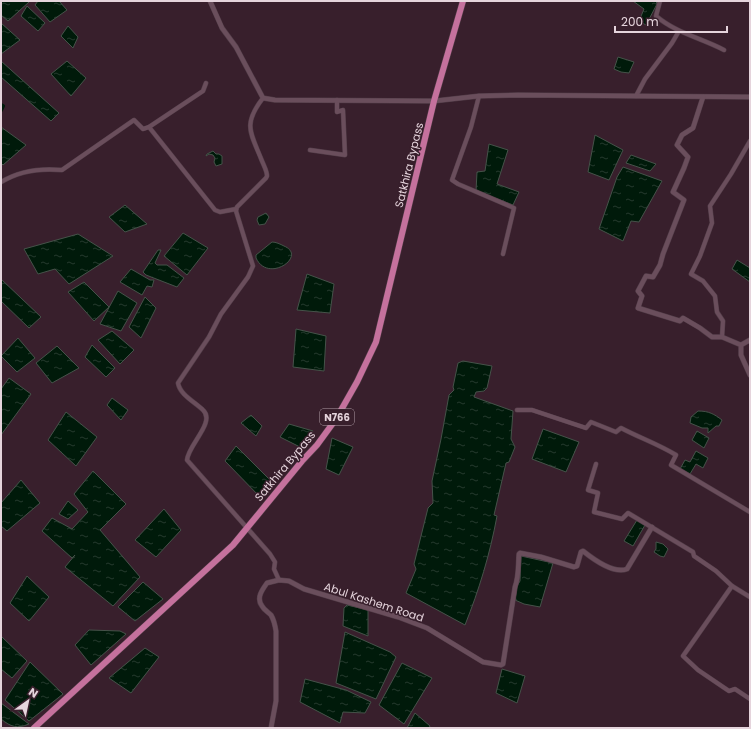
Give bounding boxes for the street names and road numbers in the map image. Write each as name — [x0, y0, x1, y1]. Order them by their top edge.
street label: Satkhira Bypass — [391, 121, 427, 209]
road number: N766 — [320, 409, 354, 425]
street label: Satkhira Bypass — [251, 427, 319, 504]
street label: Abul Kashem Road — [322, 578, 426, 626]

